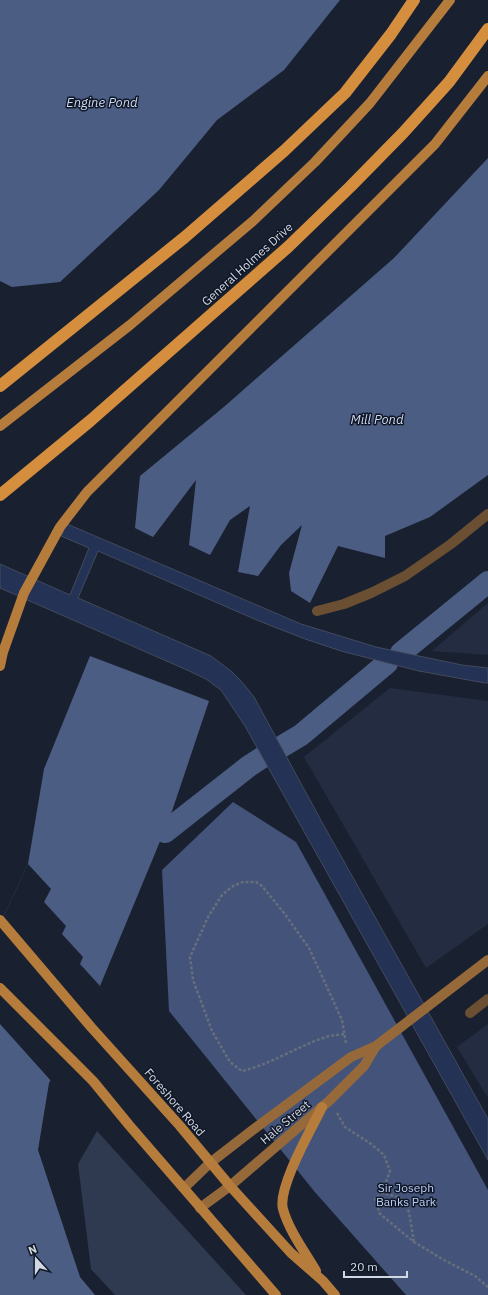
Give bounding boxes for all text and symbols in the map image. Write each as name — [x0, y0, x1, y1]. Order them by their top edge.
water label: Engine Pond — [66, 94, 138, 111]
street label: General Holmes Drive — [198, 219, 296, 309]
water label: Mill Pond — [351, 411, 404, 428]
street label: Foreshore Road — [142, 1065, 208, 1139]
street label: Hale Street — [257, 1097, 313, 1147]
park label: Sir Joseph Banks Park — [376, 1180, 437, 1209]
north arrow — [16, 1239, 56, 1279]
text: N — [26, 1242, 39, 1258]
scale bar — [344, 1253, 407, 1279]
text: 20 m — [350, 1259, 378, 1274]

